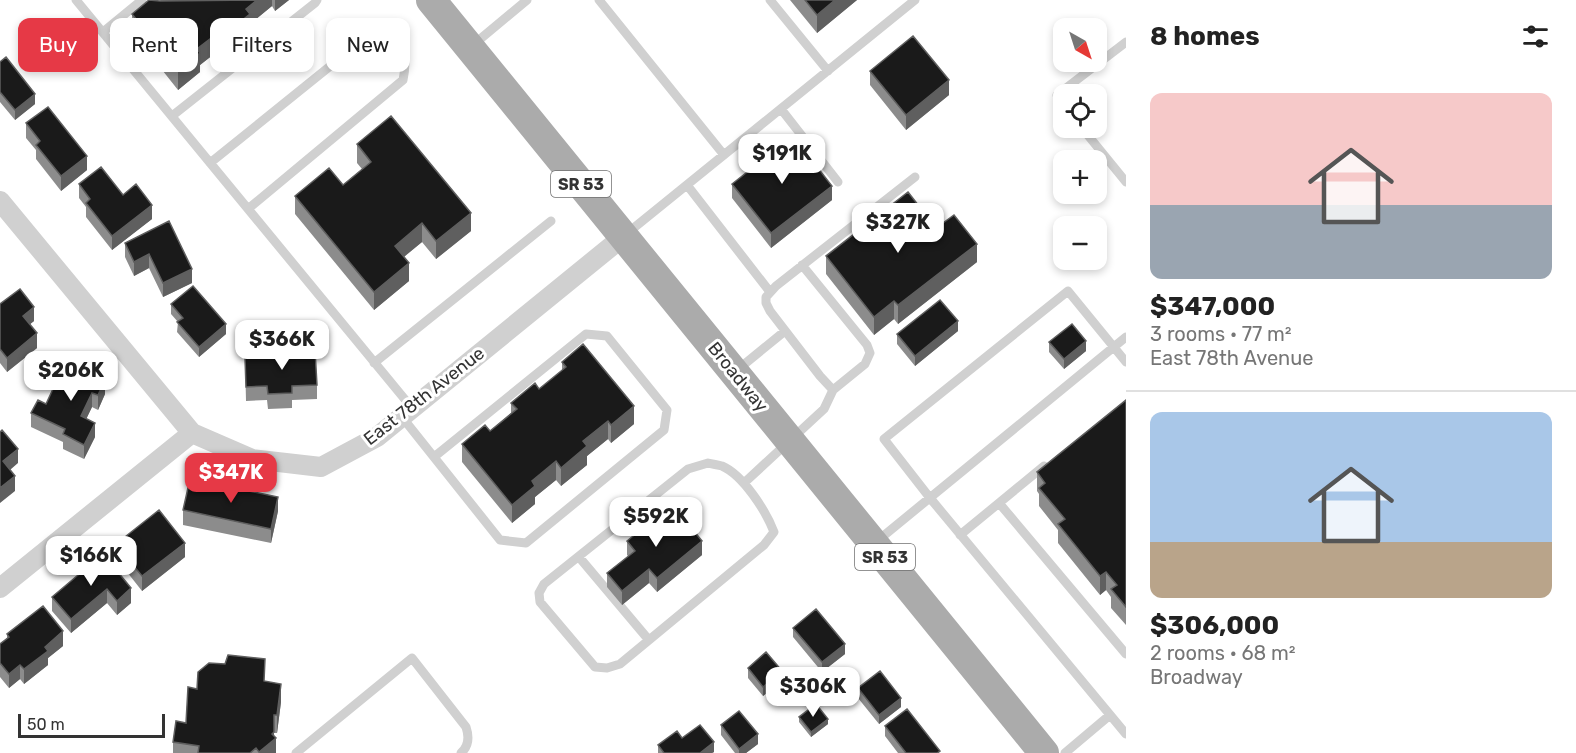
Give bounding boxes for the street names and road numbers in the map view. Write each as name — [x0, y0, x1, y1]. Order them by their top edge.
road number: SR 53 — [551, 171, 611, 197]
street label: Broadway — [703, 338, 773, 416]
street label: East 78th Avenue — [359, 342, 489, 450]
road number: SR 53 — [855, 544, 915, 570]

